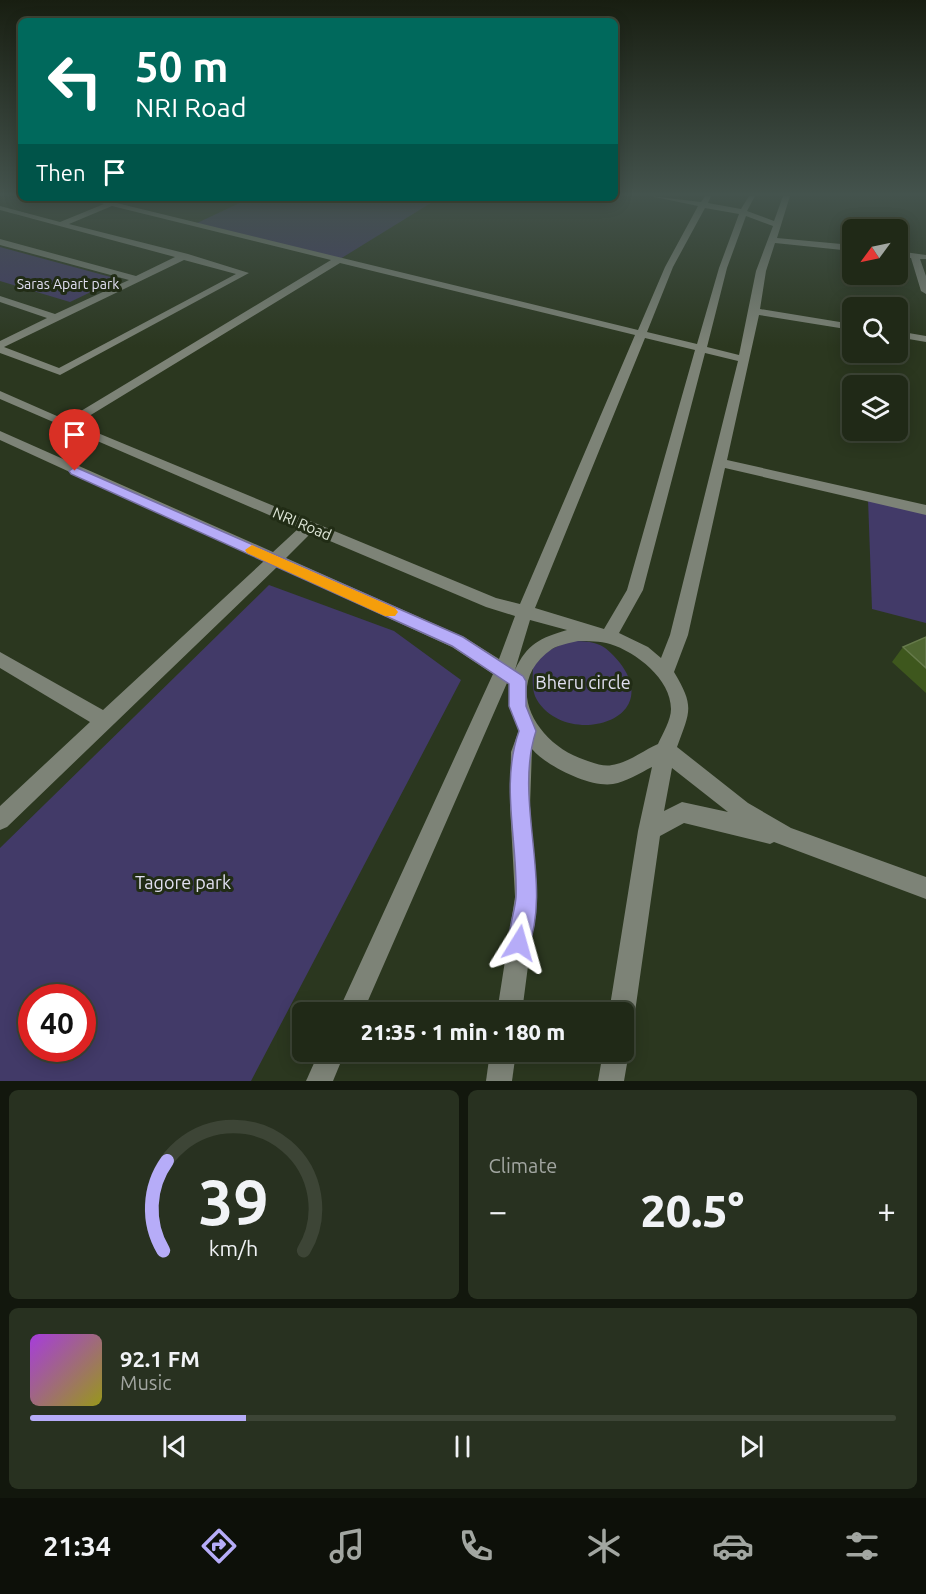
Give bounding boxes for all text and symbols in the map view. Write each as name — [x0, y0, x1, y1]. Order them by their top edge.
icon: left — [36, 42, 114, 120]
text: 50 m — [135, 43, 229, 90]
text: NRI Road — [135, 92, 246, 122]
icon: arrive — [98, 156, 131, 189]
text: Then — [36, 160, 86, 185]
north arrow — [842, 219, 908, 285]
map controls — [842, 219, 908, 441]
park label: Saras Apart park — [17, 276, 119, 292]
button: search — [842, 297, 908, 363]
button: layers — [842, 375, 908, 441]
pin — [49, 409, 100, 471]
icon: arrive — [58, 418, 91, 451]
street label: NRI Road — [270, 504, 334, 543]
park label: Bheru circle — [535, 672, 631, 692]
park label: Tagore park — [135, 872, 231, 892]
position arrow — [487, 911, 551, 975]
speed limit sign: 40 — [18, 984, 96, 1062]
text: 21:35 · 1 min · 180 m — [361, 1019, 565, 1044]
text: Climate — [489, 1154, 557, 1177]
text: 39 — [199, 1167, 269, 1237]
text: 20.5° — [640, 1185, 744, 1236]
text: − — [489, 1192, 507, 1229]
text: + — [877, 1192, 896, 1229]
text: km/h — [209, 1237, 258, 1261]
text: 92.1 FM — [120, 1346, 200, 1371]
text: Music — [120, 1371, 172, 1394]
icon: previous — [158, 1430, 191, 1463]
icon: pause — [446, 1430, 479, 1463]
icon: next — [735, 1430, 768, 1463]
icon: directions — [198, 1525, 240, 1567]
icon: music — [326, 1525, 368, 1567]
icon: phone — [455, 1525, 497, 1567]
icon: climate — [583, 1525, 625, 1567]
icon: car — [712, 1525, 754, 1567]
icon: filters — [841, 1525, 883, 1567]
text: 21:34 — [43, 1531, 111, 1561]

